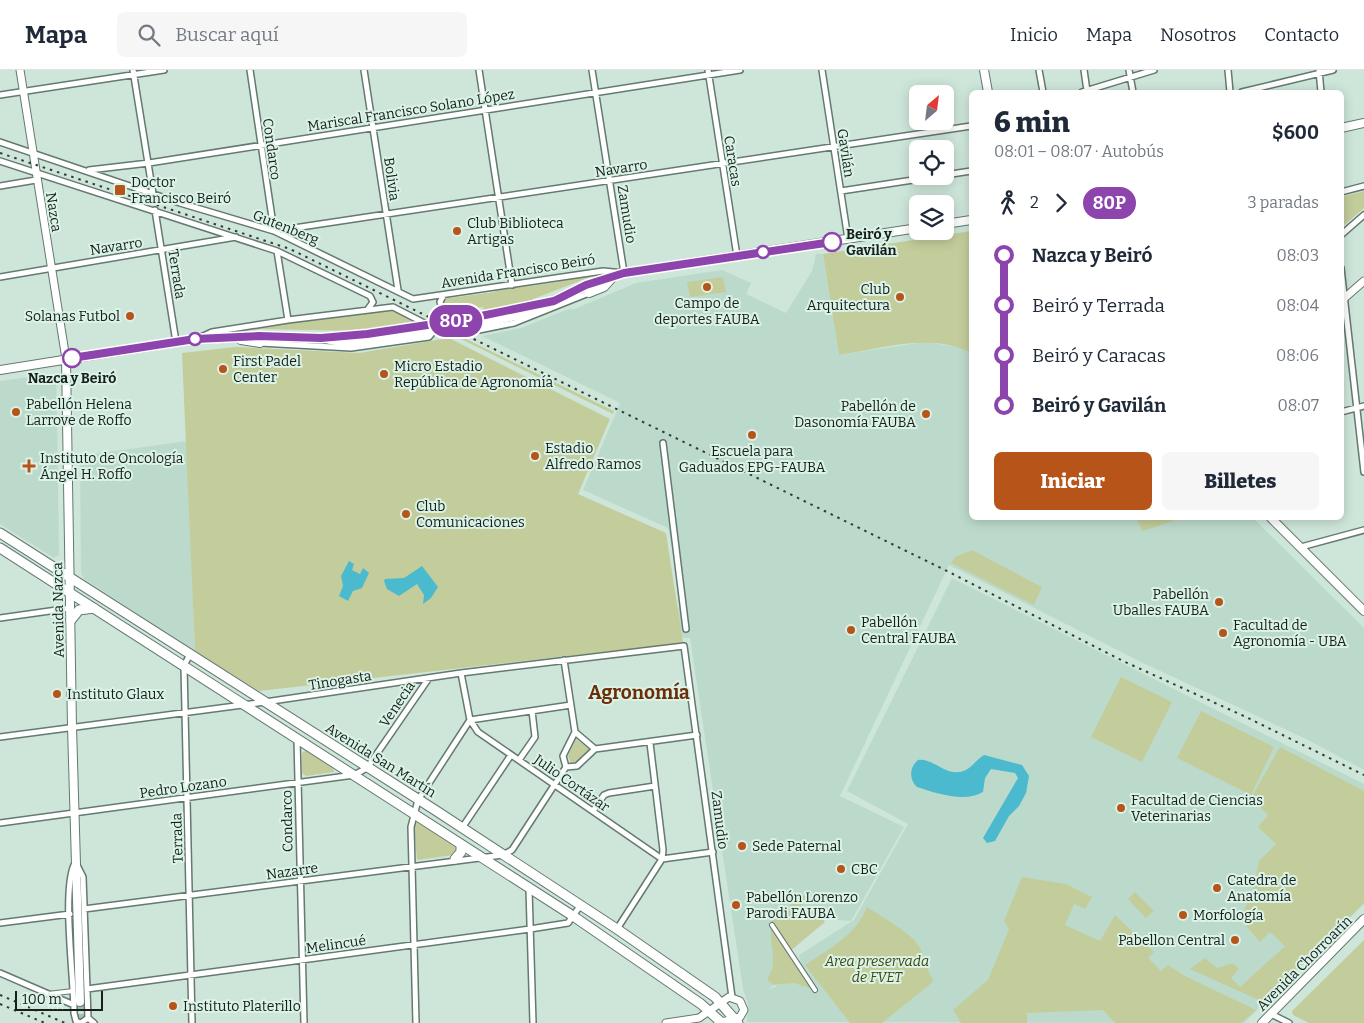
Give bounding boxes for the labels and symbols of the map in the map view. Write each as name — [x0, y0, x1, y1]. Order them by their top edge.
north arrow — [909, 85, 954, 130]
street label: Mariscal Francisco Solano López — [306, 86, 516, 135]
street label: Condarco — [259, 117, 284, 181]
street label: Gavilán — [833, 127, 858, 179]
street label: Caracas — [720, 135, 745, 188]
street label: Bolivia — [380, 156, 403, 202]
street label: Navarro — [594, 156, 649, 181]
place label: Doctor Francisco Beiró — [131, 174, 231, 207]
marker: Doctor Francisco Beiró — [113, 183, 127, 197]
street label: Zamudio — [614, 184, 640, 244]
street label: Nazca — [42, 191, 65, 233]
street label: Gutenberg — [250, 207, 321, 248]
place label: Club Biblioteca Artigas — [467, 215, 564, 248]
marker: Club Biblioteca Artigas — [451, 225, 463, 237]
place label: Beiró y Gavilán — [846, 226, 897, 259]
marker: Beiró y Gavilán — [822, 232, 842, 252]
street label: Navarro — [89, 234, 144, 259]
unlabelled marker — [756, 245, 770, 259]
street label: Terrada — [164, 248, 189, 301]
street label: Avenida Francisco Beiró — [440, 251, 596, 292]
marker: Campo de deportes FAUBA — [701, 281, 713, 293]
place label: Club Arquitectura — [807, 281, 890, 314]
marker: Club Arquitectura — [894, 291, 906, 303]
place label: Campo de deportes FAUBA — [654, 295, 760, 328]
line badge: 80P — [427, 305, 485, 337]
place label: Solanas Futbol — [25, 308, 120, 325]
marker: Solanas Futbol — [124, 310, 136, 322]
unlabelled marker — [188, 332, 202, 346]
marker: Nazca y Beiró — [62, 348, 82, 368]
place label: First Padel Center — [233, 353, 301, 386]
place label: Micro Estadio República de Agronomía — [394, 358, 553, 391]
marker: First Padel Center — [217, 363, 229, 375]
marker: Micro Estadio República de Agronomía — [378, 368, 390, 380]
place label: Nazca y Beiró — [28, 370, 116, 387]
place label: Pabellón Helena Larrove de Roffo — [26, 396, 132, 429]
place label: Pabellón de Dasonomía FAUBA — [794, 398, 916, 431]
marker: Pabellón Helena Larrove de Roffo — [10, 406, 22, 418]
marker: Pabellón de Dasonomía FAUBA — [920, 408, 932, 420]
marker: Escuela para Gaduados EPG-FAUBA — [746, 429, 758, 441]
place label: Estadio Alfredo Ramos — [545, 440, 641, 473]
place label: Escuela para Gaduados EPG-FAUBA — [679, 443, 825, 476]
place label: Instituto de Oncología Ángel H. Roffo — [40, 450, 184, 483]
marker: Estadio Alfredo Ramos — [529, 450, 541, 462]
marker: Instituto de Oncología Ángel H. Roffo — [22, 459, 36, 473]
place label: Club Comunicaciones — [416, 498, 525, 531]
marker: Club Comunicaciones — [400, 508, 412, 520]
street label: Avenida Nazca — [49, 562, 68, 658]
place label: Pabellón Uballes FAUBA — [1113, 586, 1209, 619]
marker: Pabellón Uballes FAUBA — [1213, 596, 1225, 608]
place label: Pabellón Central FAUBA — [861, 614, 956, 647]
place label: Facultad de Agronomía - UBA — [1233, 617, 1347, 650]
marker: Pabellón Central FAUBA — [845, 624, 857, 636]
marker: Facultad de Agronomía - UBA — [1217, 627, 1229, 639]
street label: Tinogasta — [307, 667, 373, 694]
street label: Venecia — [376, 678, 419, 730]
district label: Agronomía — [588, 681, 690, 704]
place label: Instituto Glaux — [67, 686, 164, 703]
marker: Instituto Glaux — [51, 688, 63, 700]
street label: Avenida San Martín — [322, 720, 439, 801]
street label: Julio Cortázar — [530, 751, 613, 816]
street label: Pedro Lozano — [138, 773, 228, 802]
street label: Condarco — [278, 790, 297, 852]
street label: Zamudio — [707, 790, 732, 850]
place label: Facultad de Ciencias Veterinarias — [1131, 792, 1263, 825]
marker: Facultad de Ciencias Veterinarias — [1115, 802, 1127, 814]
street label: Terrada — [168, 812, 187, 863]
place label: Sede Paternal — [752, 838, 841, 855]
marker: Sede Paternal — [736, 840, 748, 852]
street label: Nazarre — [265, 859, 319, 884]
place label: CBC — [851, 861, 878, 878]
marker: CBC — [835, 863, 847, 875]
place label: Catedra de Anatomía — [1227, 872, 1296, 905]
marker: Catedra de Anatomía — [1211, 882, 1223, 894]
place label: Pabellón Lorenzo Parodi FAUBA — [746, 889, 858, 922]
marker: Pabellón Lorenzo Parodi FAUBA — [730, 899, 742, 911]
place label: Morfología — [1193, 907, 1264, 924]
marker: Morfología — [1177, 909, 1189, 921]
street label: Avenida Chorroarín — [1253, 912, 1356, 1014]
street label: Melincué — [305, 932, 367, 957]
place label: Pabellon Central — [1118, 932, 1225, 949]
marker: Pabellon Central — [1229, 934, 1241, 946]
park label: Area preservada de FVET — [824, 953, 929, 986]
scale bar — [15, 988, 102, 1011]
place label: Instituto Platerillo — [183, 998, 301, 1015]
marker: Instituto Platerillo — [167, 1000, 179, 1012]

